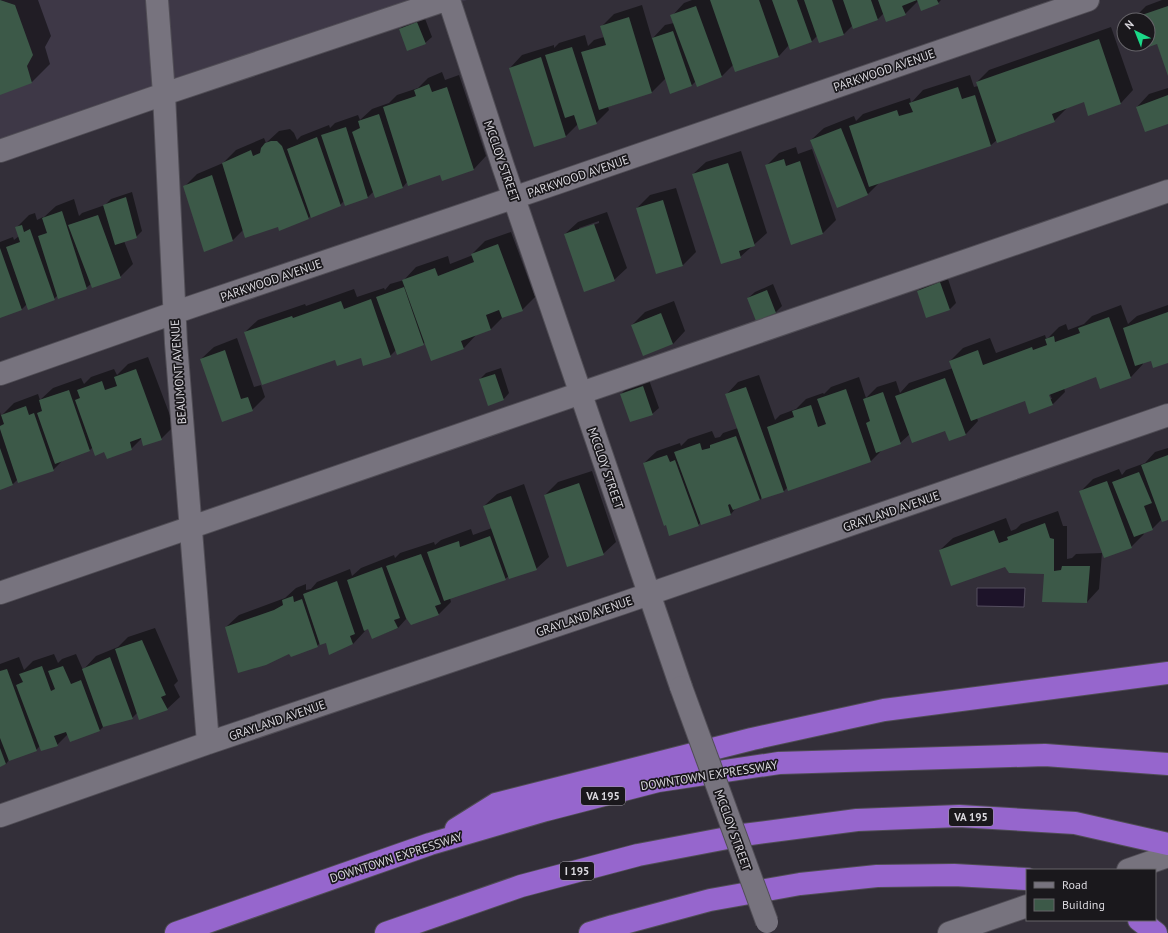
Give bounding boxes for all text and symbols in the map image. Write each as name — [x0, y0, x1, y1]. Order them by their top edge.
north arrow — [1116, 12, 1156, 52]
text: N — [1122, 17, 1137, 32]
street label: PARKWOOD AVENUE — [831, 46, 937, 94]
street label: MCCLOY STREET — [481, 118, 523, 204]
street label: PARKWOOD AVENUE — [525, 152, 631, 200]
street label: PARKWOOD AVENUE — [218, 256, 324, 304]
street label: BEAUMONT AVENUE — [167, 319, 189, 425]
street label: MCCLOY STREET — [585, 425, 627, 511]
street label: GRAYLAND AVENUE — [841, 487, 941, 535]
street label: GRAYLAND AVENUE — [534, 592, 634, 640]
street label: GRAYLAND AVENUE — [227, 696, 327, 744]
street label: DOWNTOWN EXPRESSWAY — [639, 757, 779, 793]
road number: VA 195 — [581, 787, 625, 805]
street label: MCCLOY STREET — [711, 787, 755, 873]
road number: VA 195 — [949, 808, 993, 826]
street label: DOWNTOWN EXPRESSWAY — [328, 828, 464, 886]
road number: I 195 — [560, 862, 594, 880]
legend — [1026, 869, 1156, 921]
text: Road — [1062, 877, 1087, 892]
text: Building — [1062, 897, 1105, 912]

